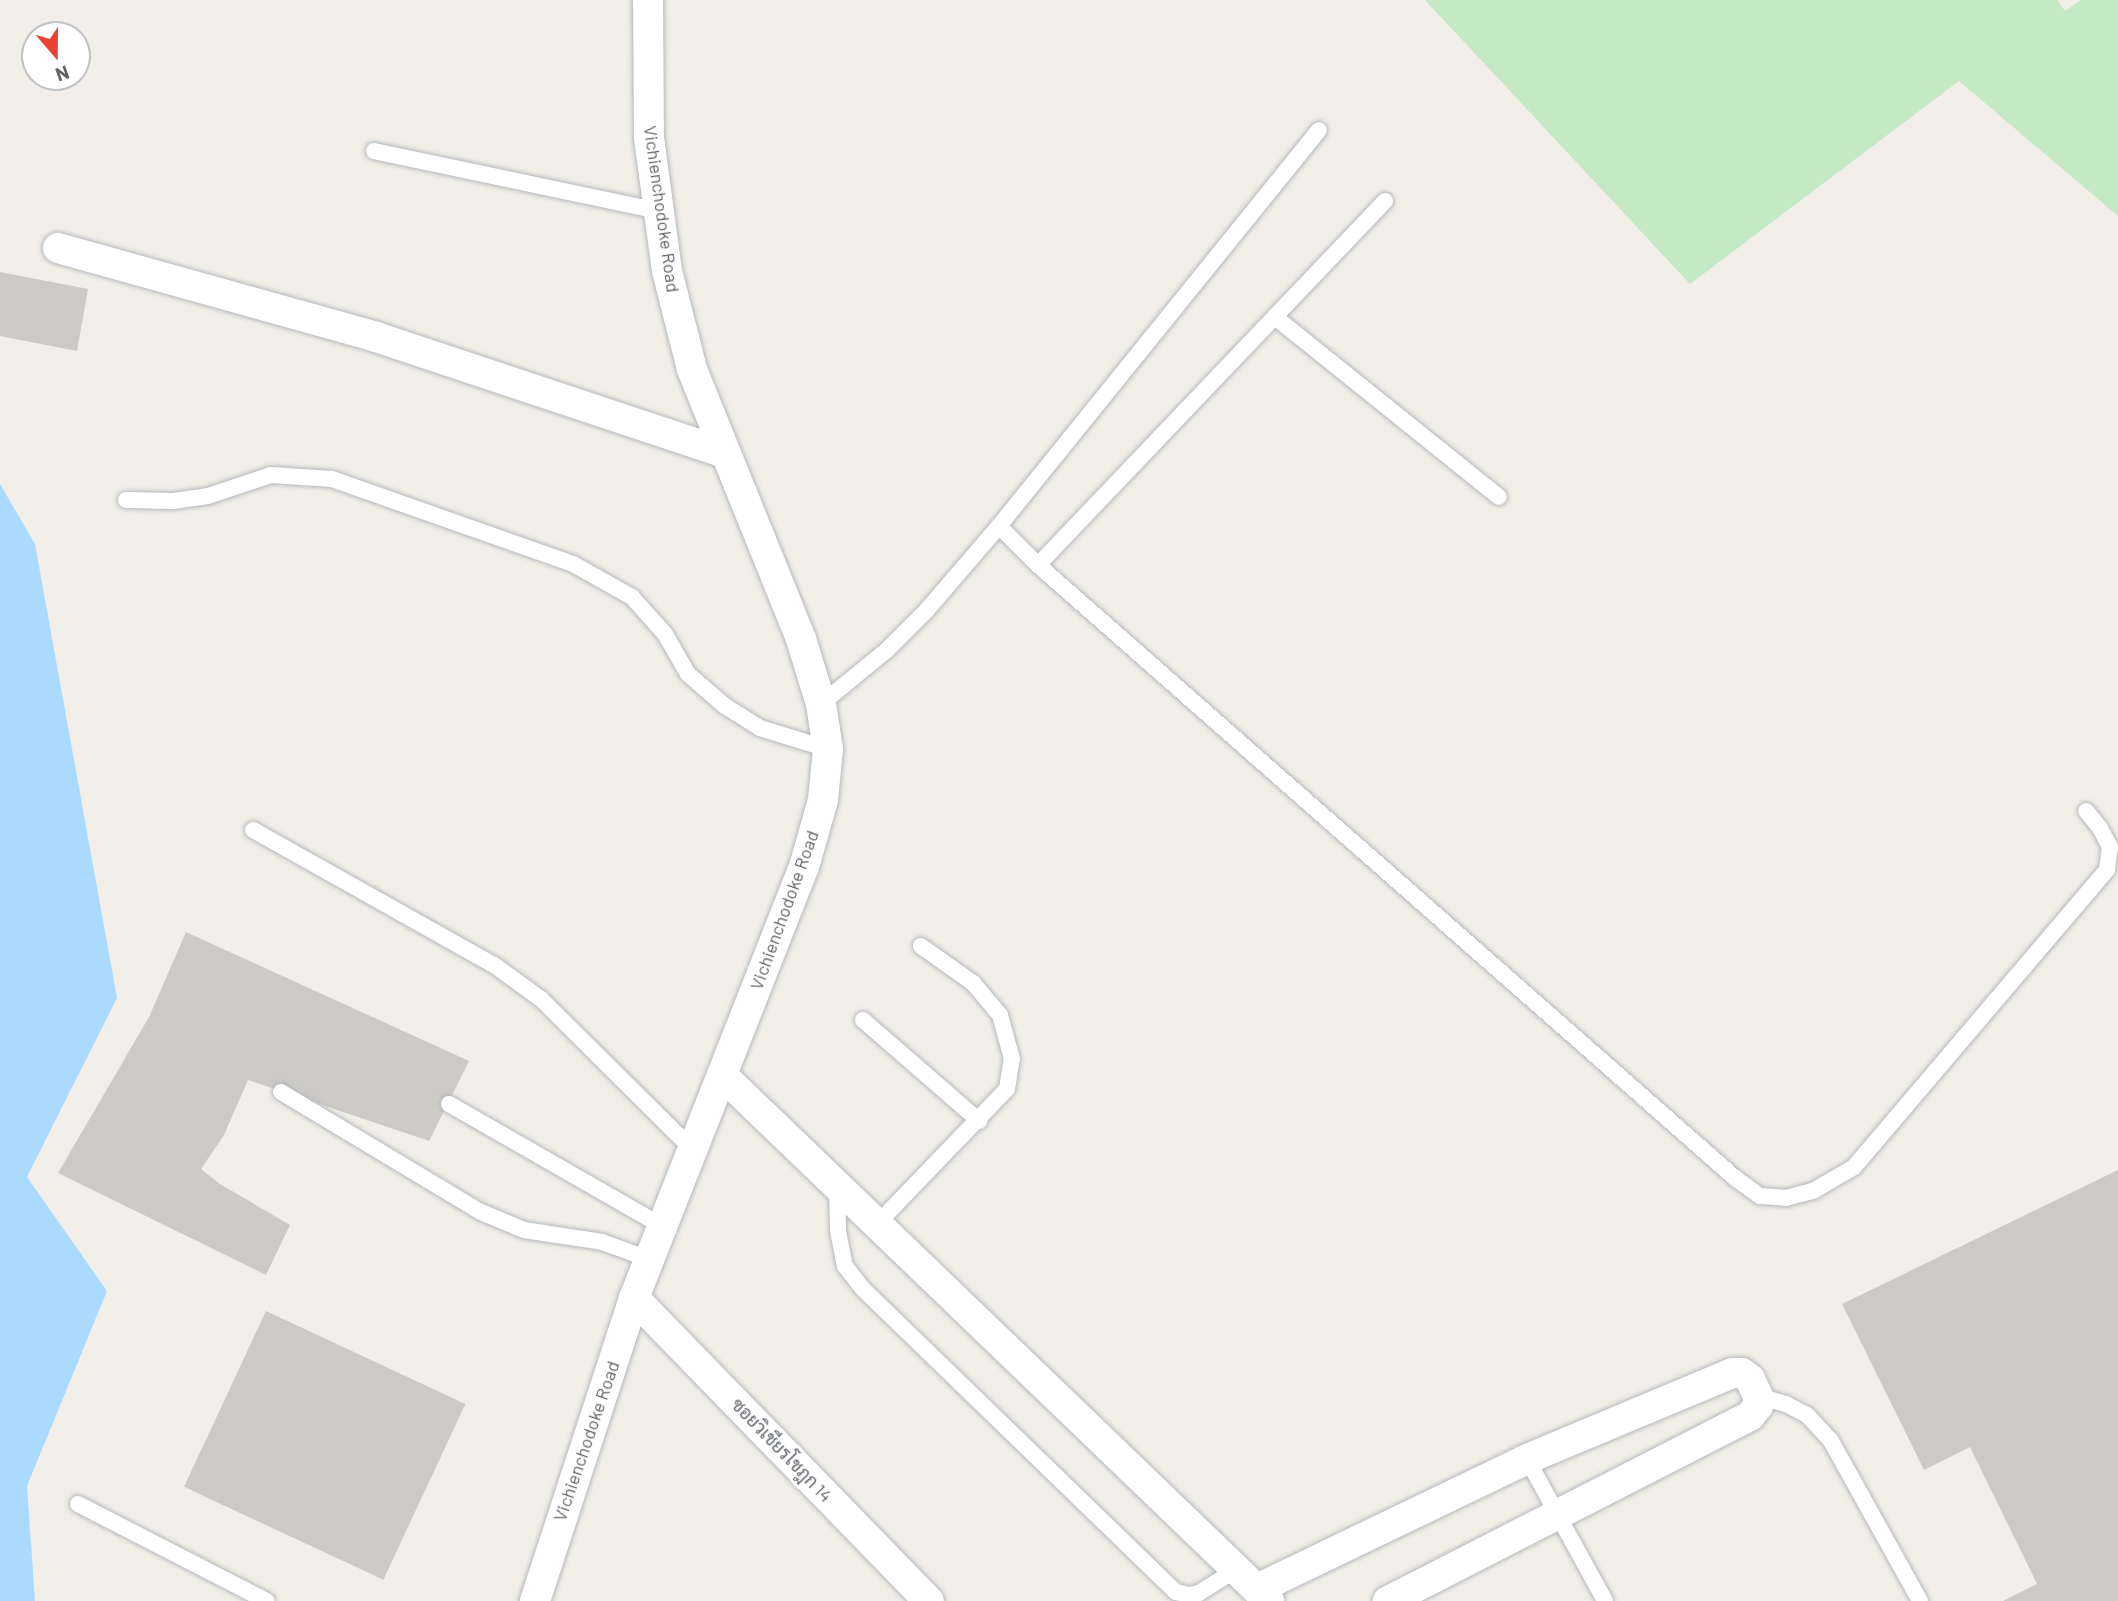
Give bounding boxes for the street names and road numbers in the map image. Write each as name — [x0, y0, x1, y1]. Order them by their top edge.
street label: Vichienchodoke Road — [640, 124, 684, 294]
street label: Vichienchodoke Road — [745, 827, 823, 993]
street label: Vichienchodoke Road — [548, 1358, 624, 1524]
street label: ซอยวิเชียรโชฎก 14 — [727, 1394, 837, 1506]

